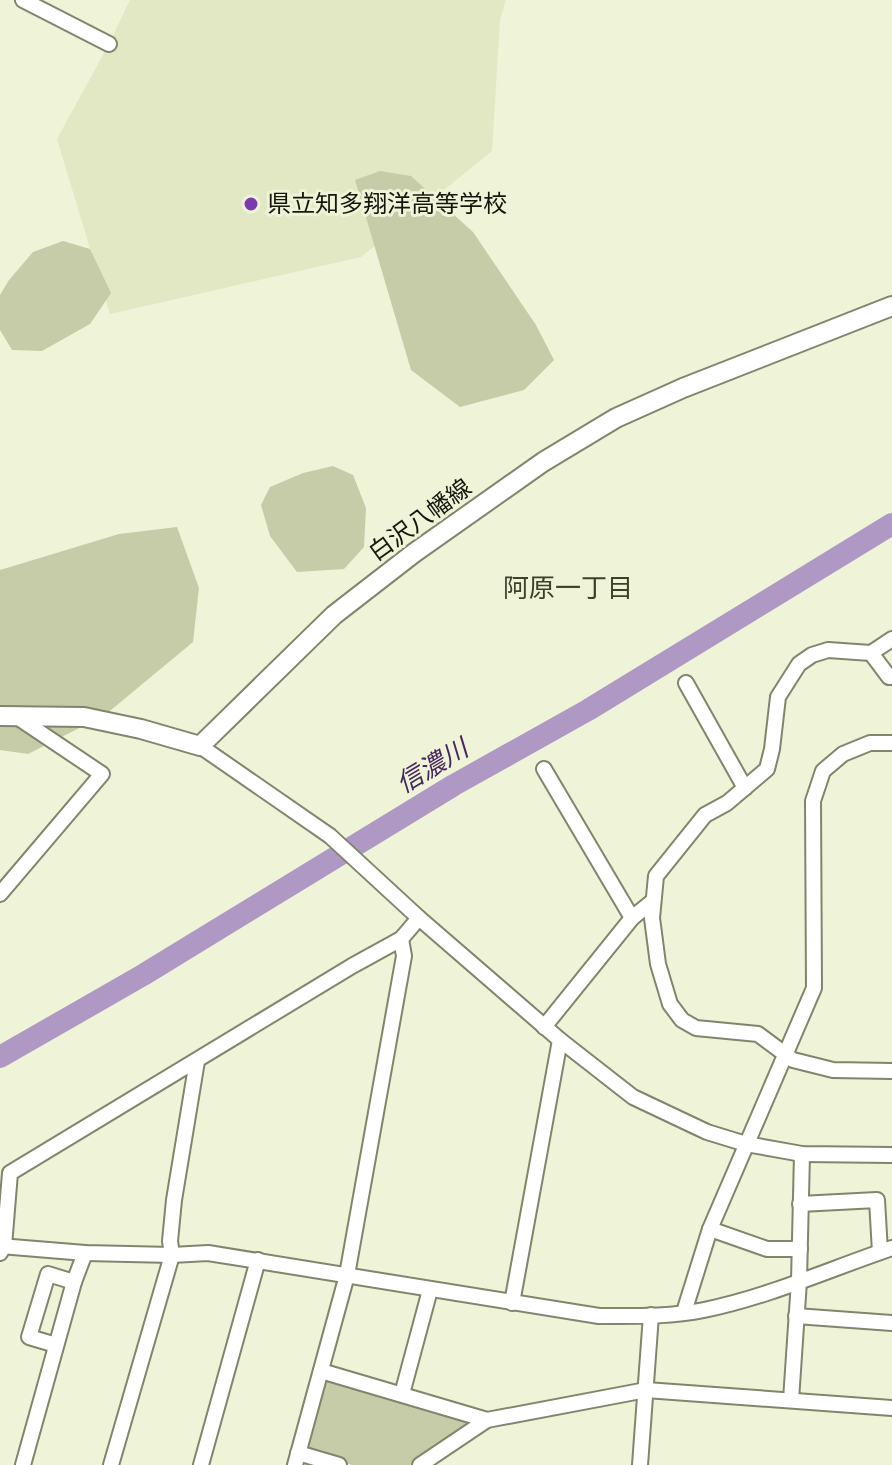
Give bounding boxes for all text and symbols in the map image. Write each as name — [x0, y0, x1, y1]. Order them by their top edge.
place label: 県立知多翔洋高等学校 — [267, 188, 507, 219]
marker: 県立知多翔洋高等学校 — [242, 195, 260, 213]
street label: 白沢八幡線 — [362, 472, 477, 567]
district label: 阿原一丁目 — [503, 571, 633, 604]
water label: 信濃川 — [390, 730, 476, 800]

